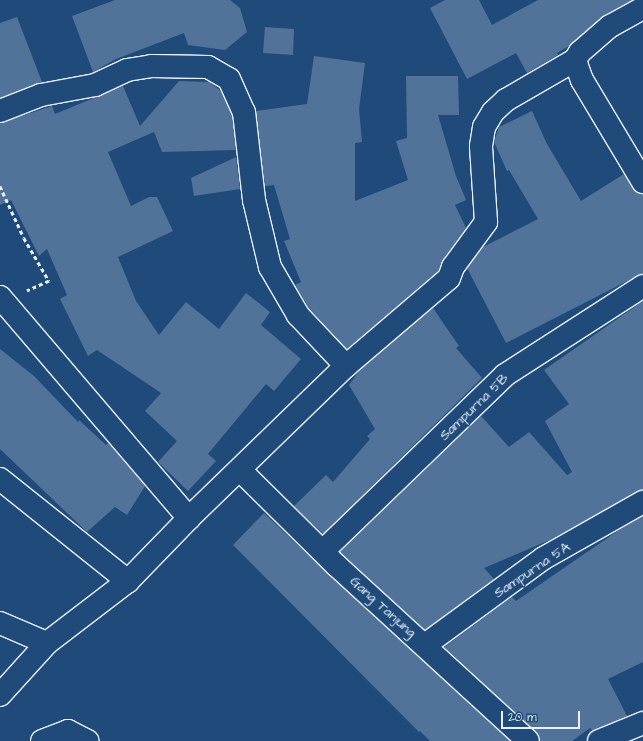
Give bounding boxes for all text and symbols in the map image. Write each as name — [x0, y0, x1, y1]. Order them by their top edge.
street label: Sampurna 5B — [436, 370, 512, 444]
street label: Sampurna 5A — [491, 538, 573, 602]
street label: Gang Tanjung — [346, 573, 420, 641]
scale bar — [503, 703, 582, 729]
text: 20 m — [508, 709, 537, 726]

